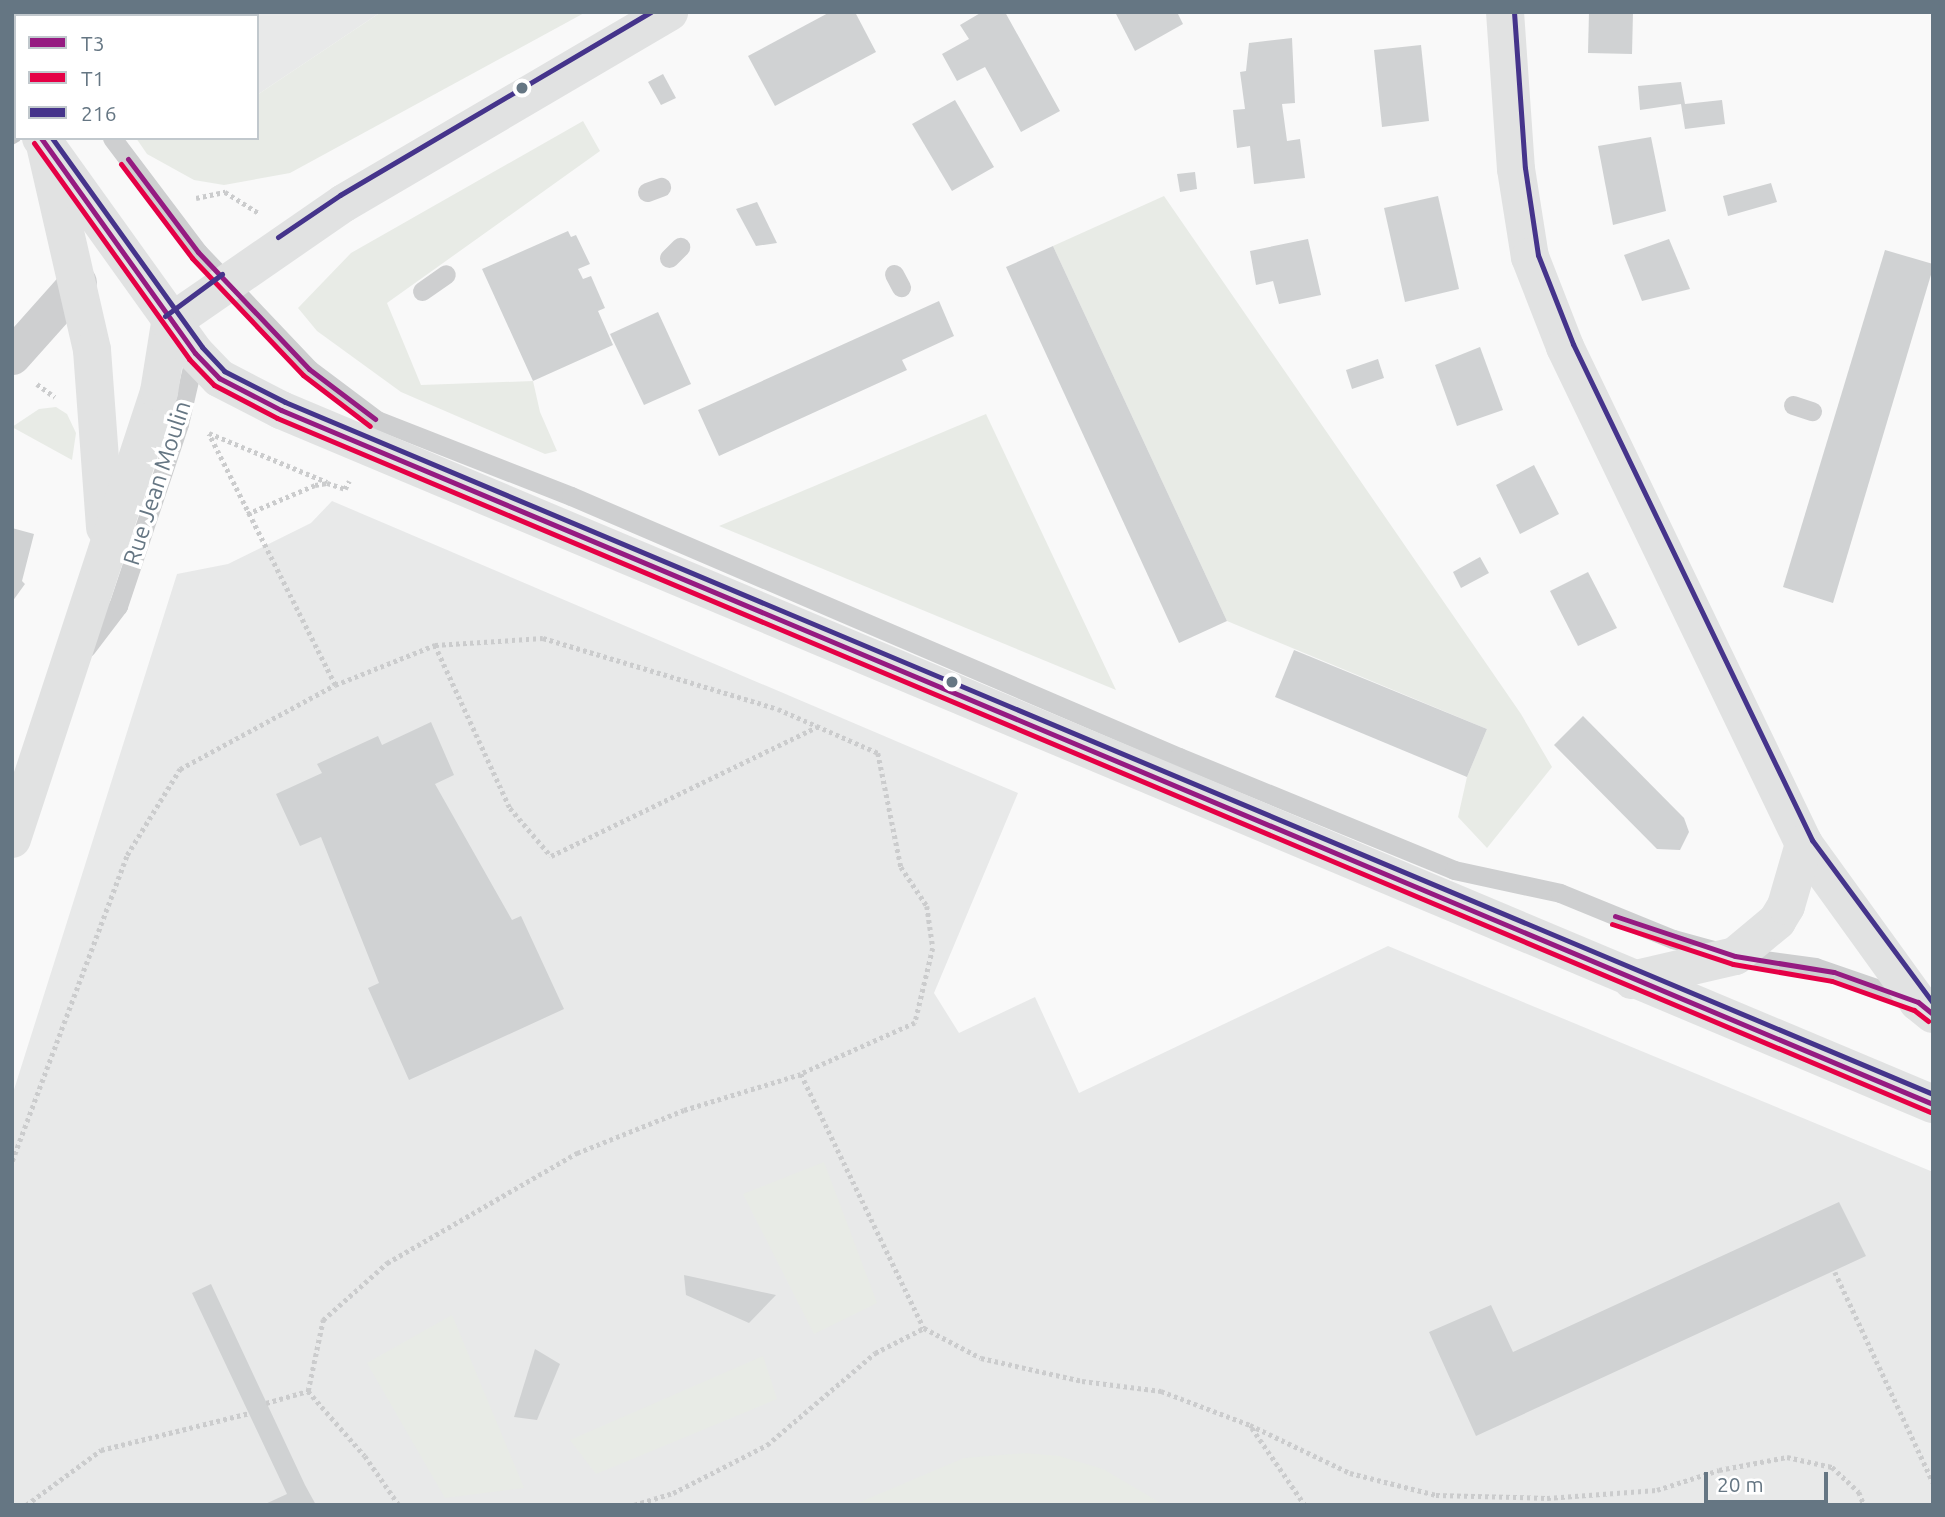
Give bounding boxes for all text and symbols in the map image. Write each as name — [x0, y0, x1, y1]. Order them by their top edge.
legend — [14, 14, 259, 140]
text: T3 — [81, 31, 105, 55]
text: T1 — [81, 66, 105, 90]
unlabelled marker — [515, 81, 529, 95]
text: 216 — [81, 101, 117, 125]
street label: Rue Jean Moulin — [117, 397, 197, 569]
unlabelled marker — [945, 675, 959, 689]
scale bar — [1707, 1458, 1831, 1502]
text: 20 m — [1717, 1472, 1764, 1496]

